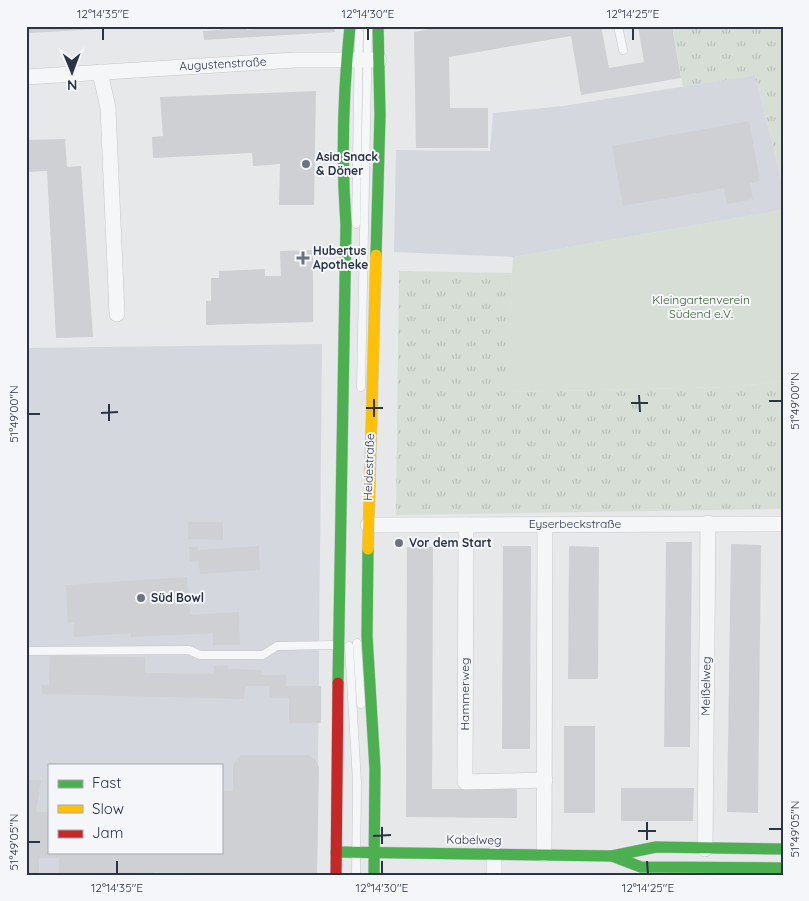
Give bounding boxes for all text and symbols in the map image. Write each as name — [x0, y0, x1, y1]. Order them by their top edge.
text: 12°14'35"E — [77, 6, 129, 21]
text: 12°14'30"E — [342, 6, 395, 21]
text: 12°14'25"E — [607, 6, 659, 21]
north arrow — [48, 48, 98, 98]
street label: Augustenstraße — [179, 54, 267, 73]
text: N — [67, 76, 78, 94]
place label: Asia Snack & Döner — [316, 149, 378, 178]
marker: Asia Snack & Döner — [300, 158, 312, 170]
place label: Hubertus Apotheke — [313, 243, 368, 272]
marker: Hubertus Apotheke — [297, 252, 309, 264]
park label: Kleingartenverein Südend e.V. — [652, 292, 750, 321]
text: 51°49'00"N — [787, 372, 802, 430]
text: 51°49'00"N — [6, 385, 21, 443]
street label: Heidestraße — [360, 433, 377, 501]
street label: Eyserbeckstraße — [529, 516, 621, 531]
place label: Vor dem Start — [409, 535, 492, 550]
marker: Vor dem Start — [393, 537, 405, 549]
place label: Süd Bowl — [151, 590, 204, 605]
marker: Süd Bowl — [135, 592, 147, 604]
street label: Meißelweg — [697, 656, 714, 716]
street label: Hammerweg — [457, 657, 472, 731]
legend — [48, 764, 222, 854]
text: Fast — [92, 773, 121, 792]
text: Slow — [92, 799, 124, 818]
text: 51°49'05"N — [787, 800, 802, 858]
text: 51°49'05"N — [6, 813, 21, 871]
text: Jam — [92, 823, 123, 842]
street label: Kabelweg — [446, 832, 502, 847]
text: 12°14'35"E — [91, 880, 143, 895]
text: 12°14'30"E — [356, 880, 409, 895]
text: 12°14'25"E — [622, 880, 674, 895]

